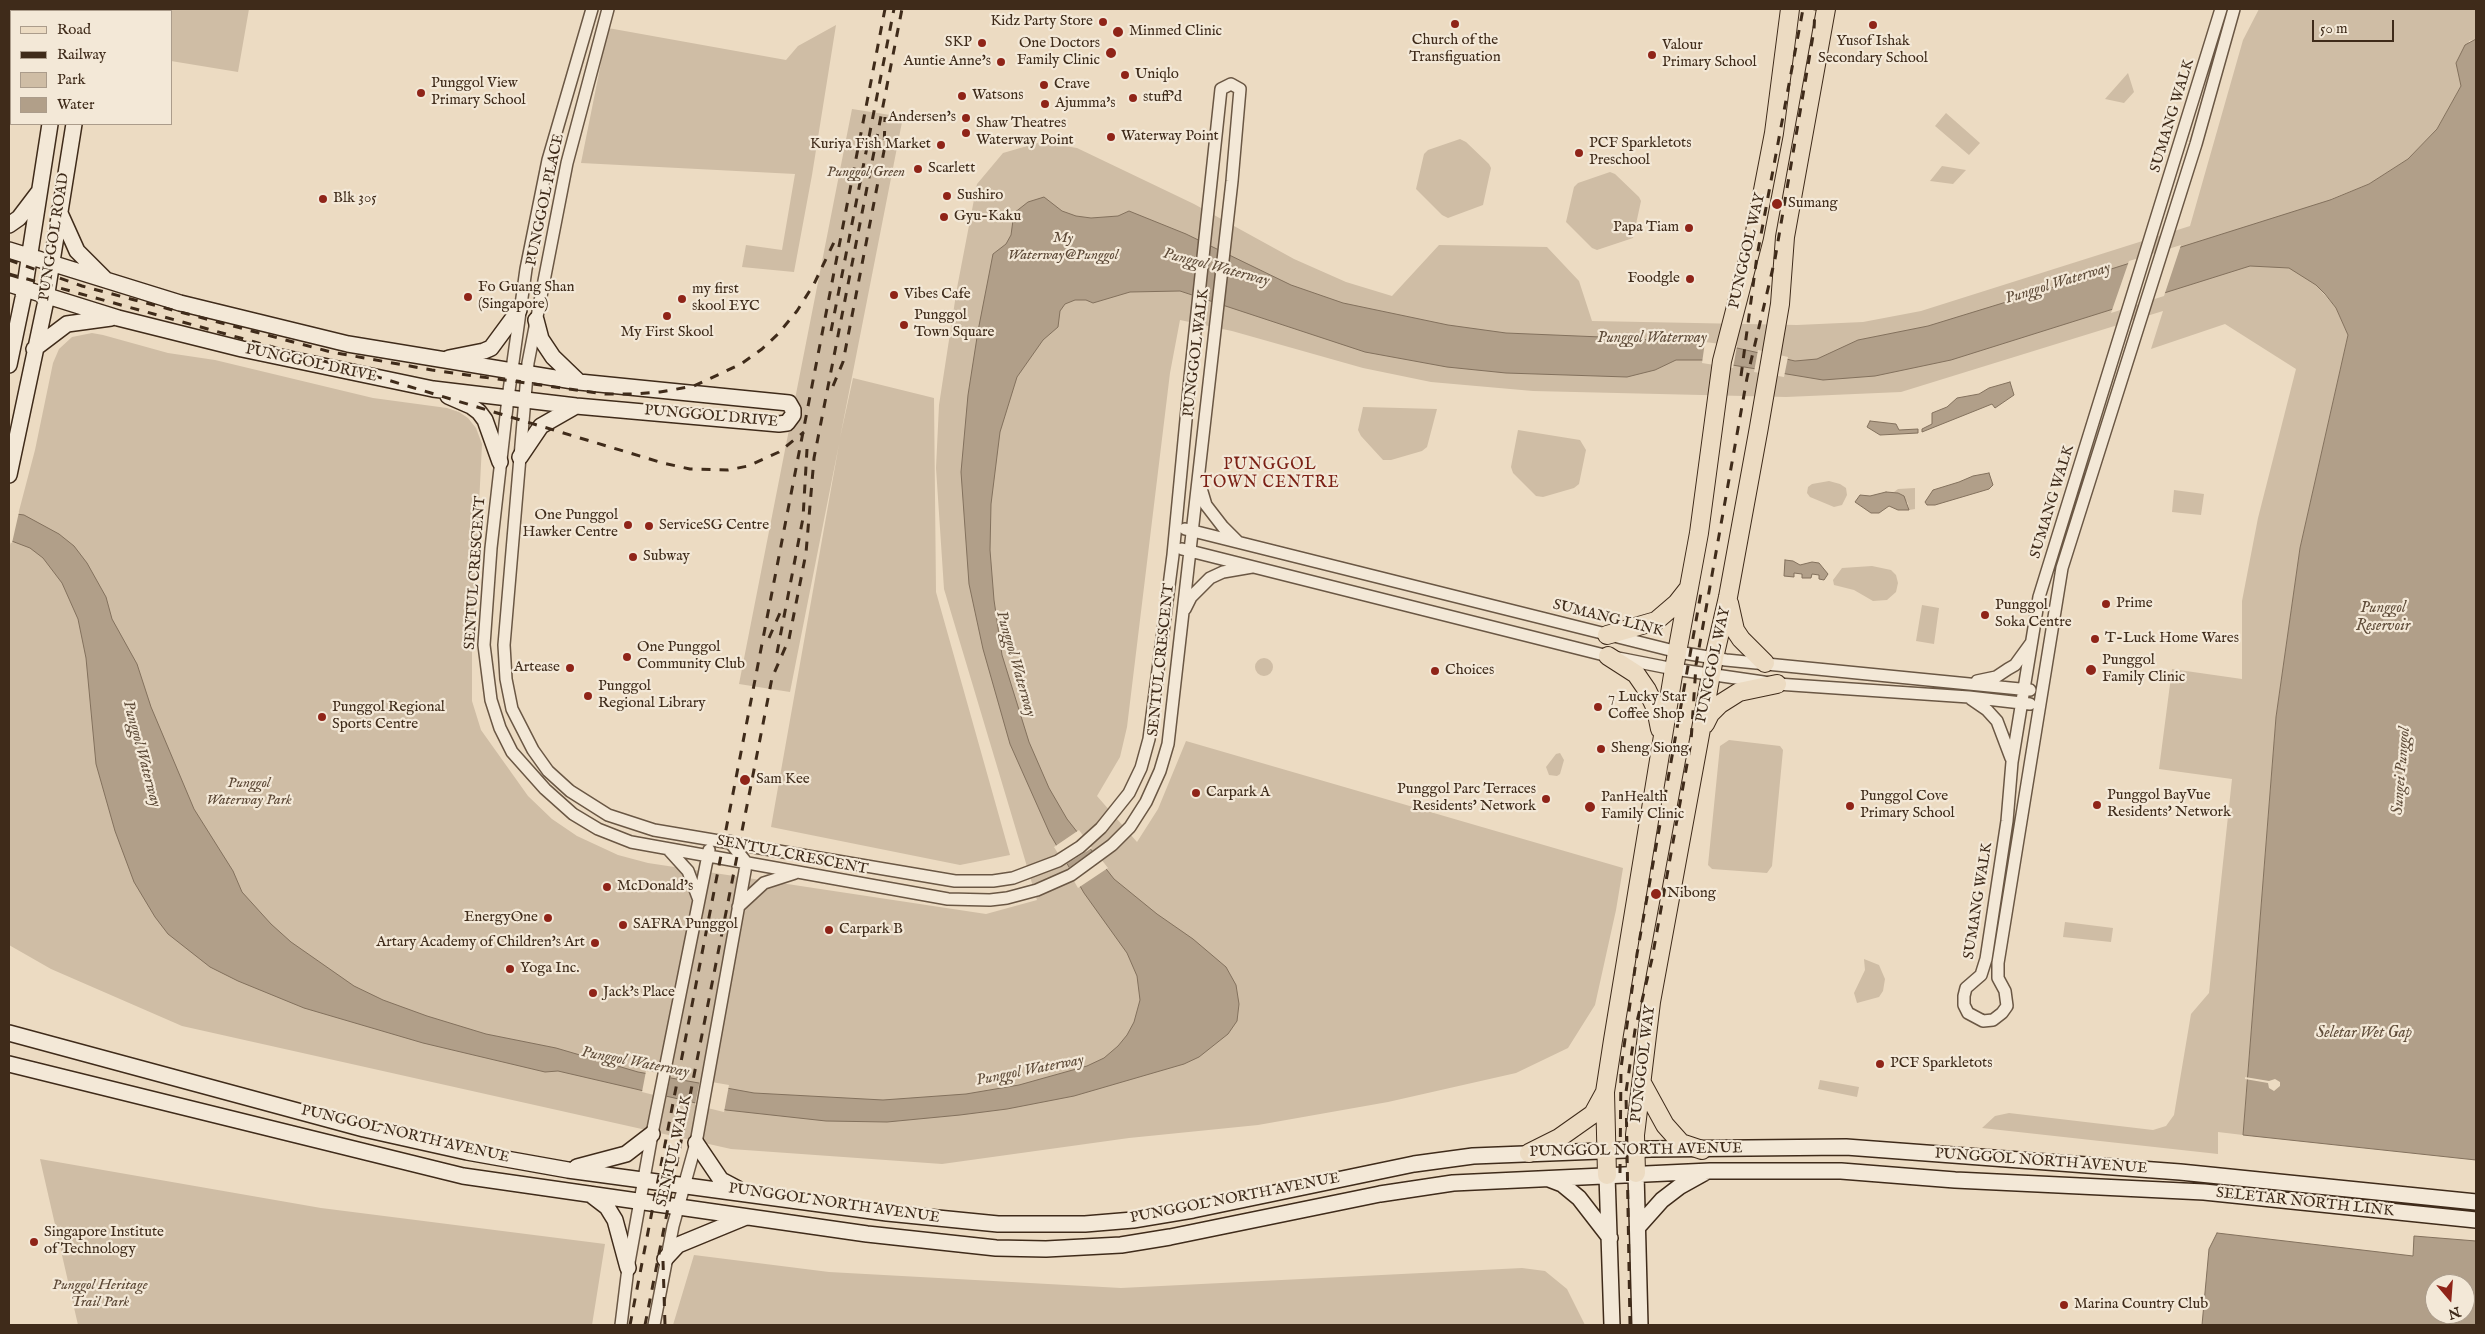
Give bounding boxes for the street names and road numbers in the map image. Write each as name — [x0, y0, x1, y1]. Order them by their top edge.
street label: SUMANG WALK — [2147, 57, 2199, 175]
street label: PUNGGOL PLACE — [523, 132, 569, 268]
street label: PUNGGOL ROAD — [36, 172, 74, 302]
street label: PUNGGOL WAY — [1726, 192, 1770, 310]
street label: PUNGGOL WALK — [1180, 288, 1214, 418]
street label: PUNGGOL DRIVE — [244, 341, 378, 387]
street label: PUNGGOL DRIVE — [643, 402, 779, 432]
street label: SUMANG WALK — [2027, 443, 2079, 561]
street label: SENTUL CRESCENT — [462, 496, 490, 650]
street label: SENTUL CRESCENT — [1145, 583, 1179, 737]
street label: SUMANG LINK — [1551, 597, 1665, 641]
street label: PUNGGOL WAY — [1693, 605, 1735, 725]
street label: SENTUL CRESCENT — [715, 832, 869, 880]
street label: SUMANG WALK — [1961, 841, 1997, 961]
street label: PUNGGOL WAY — [1628, 1004, 1660, 1124]
street label: SENTUL WALK — [653, 1094, 697, 1208]
street label: PUNGGOL NORTH AVENUE — [299, 1102, 511, 1168]
street label: PUNGGOL NORTH AVENUE — [1529, 1140, 1743, 1162]
street label: PUNGGOL NORTH AVENUE — [1934, 1146, 2148, 1178]
street label: PUNGGOL NORTH AVENUE — [1129, 1170, 1341, 1228]
street label: PUNGGOL NORTH AVENUE — [727, 1180, 941, 1228]
street label: SELETAR NORTH LINK — [2215, 1185, 2395, 1221]

